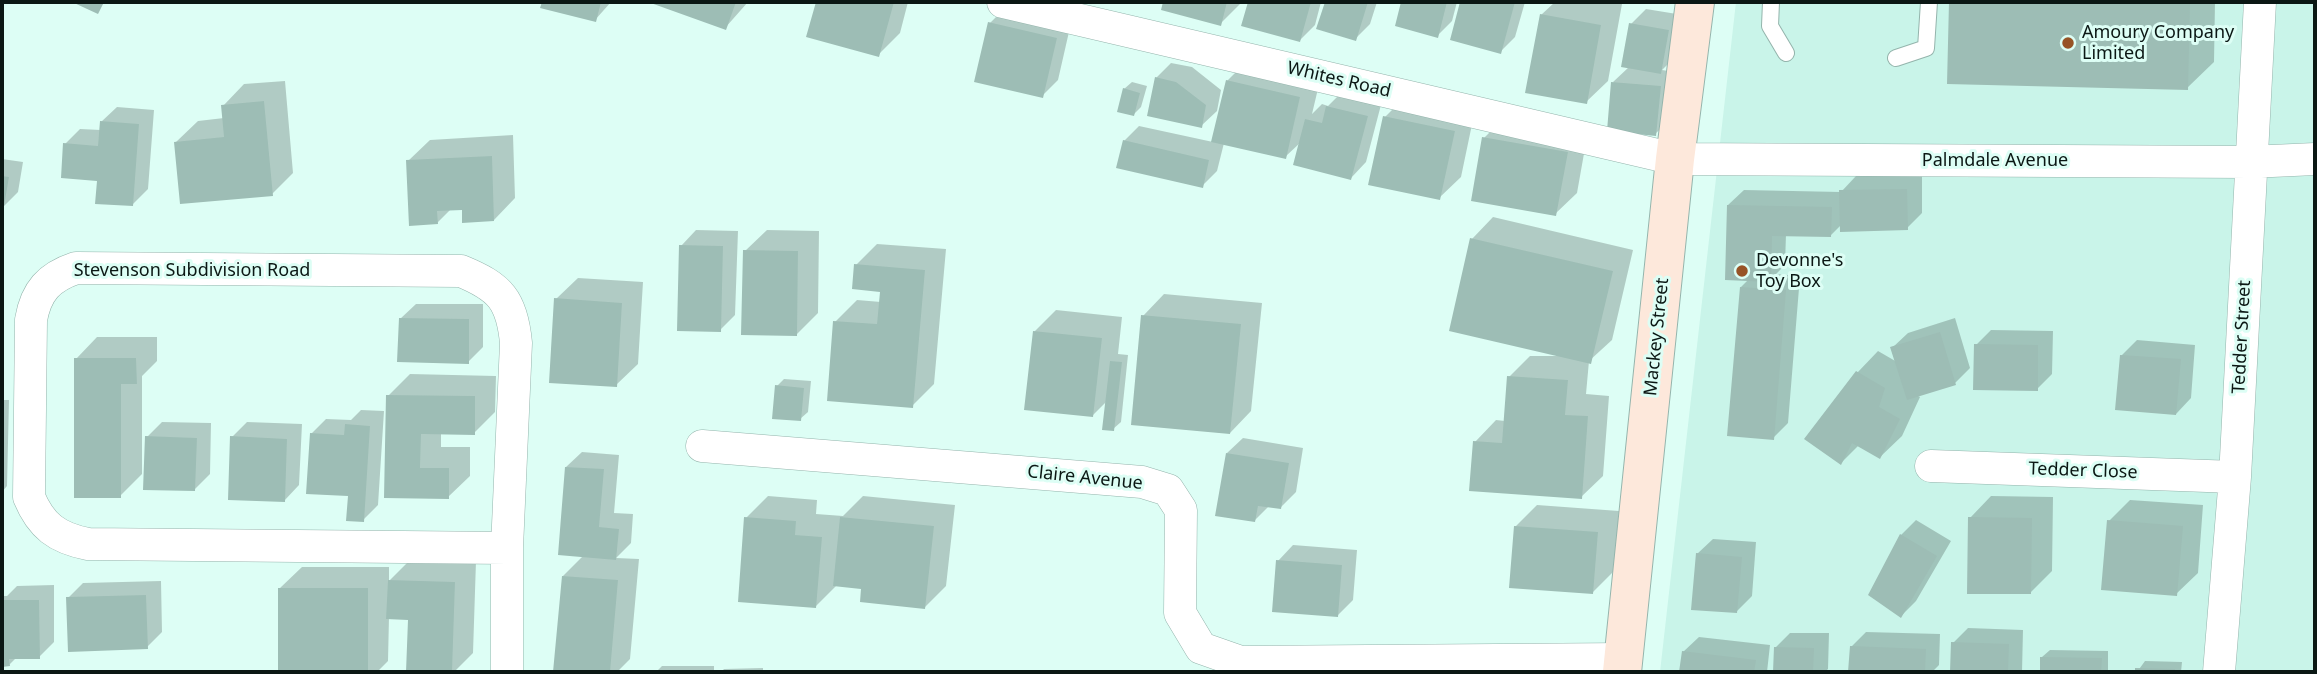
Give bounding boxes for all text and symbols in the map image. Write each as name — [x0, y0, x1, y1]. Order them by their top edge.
place label: Amoury Company Limited — [2082, 22, 2234, 64]
marker: Amoury Company Limited — [2060, 35, 2076, 51]
street label: Whites Road — [1285, 58, 1393, 102]
street label: Palmdale Avenue — [1922, 150, 2068, 172]
place label: Devonne's Toy Box — [1756, 250, 1843, 292]
street label: Stevenson Subdivision Road — [74, 260, 310, 282]
marker: Devonne's Toy Box — [1734, 263, 1750, 279]
street label: Mackey Street — [1640, 277, 1674, 397]
street label: Tedder Street — [2228, 280, 2256, 394]
street label: Tedder Close — [2028, 458, 2138, 484]
street label: Claire Avenue — [1026, 461, 1144, 495]

